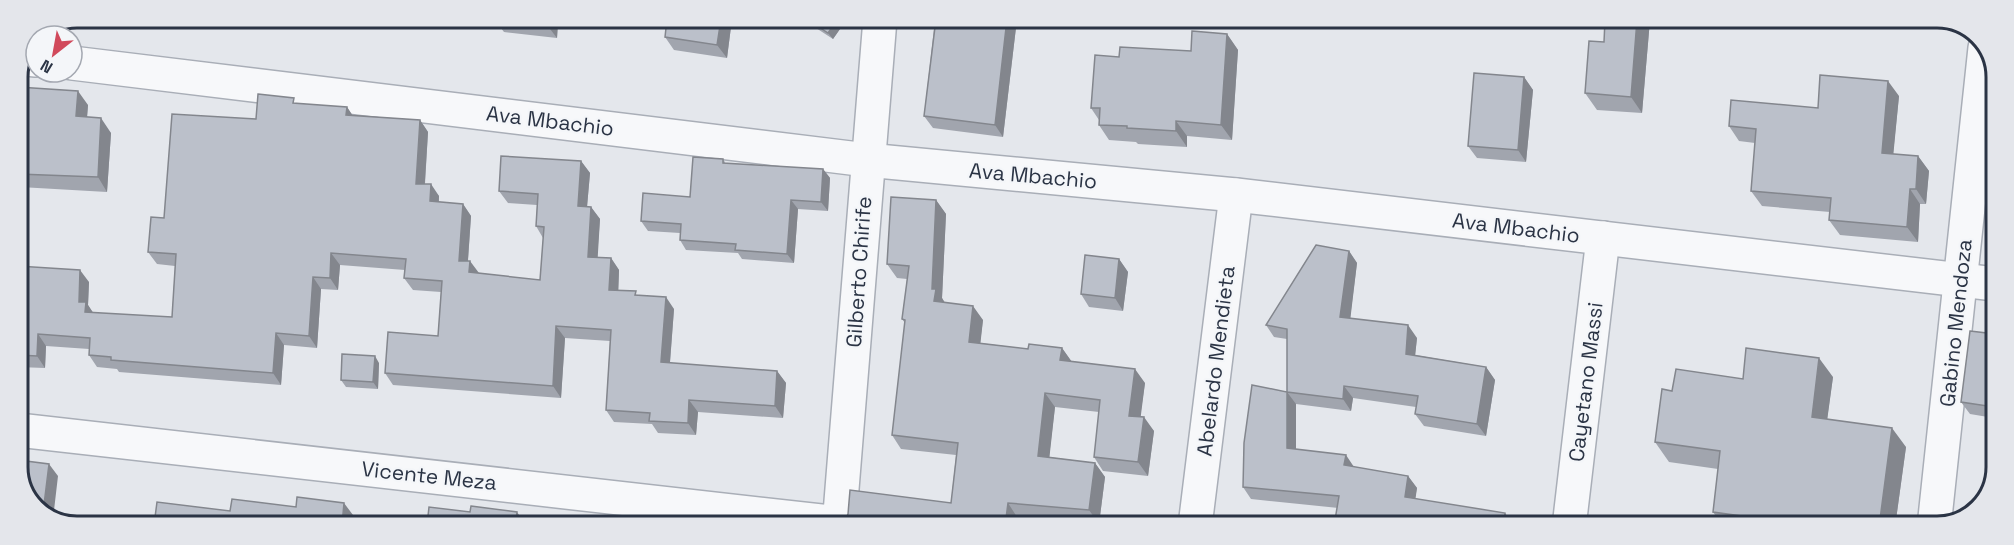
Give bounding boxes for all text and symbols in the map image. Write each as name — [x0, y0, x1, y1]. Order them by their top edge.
north arrow — [24, 24, 84, 84]
text: N — [37, 55, 57, 78]
street label: Ava Mbachio — [485, 99, 615, 142]
street label: Ava Mbachio — [968, 156, 1098, 195]
street label: Gilberto Chirife — [840, 195, 877, 348]
street label: Ava Mbachio — [1451, 206, 1581, 249]
street label: Gabino Mendoza — [1933, 238, 1978, 408]
street label: Abelardo Mendieta — [1190, 264, 1241, 458]
street label: Cayetano Massi — [1562, 301, 1609, 463]
street label: Vicente Meza — [360, 455, 498, 496]

